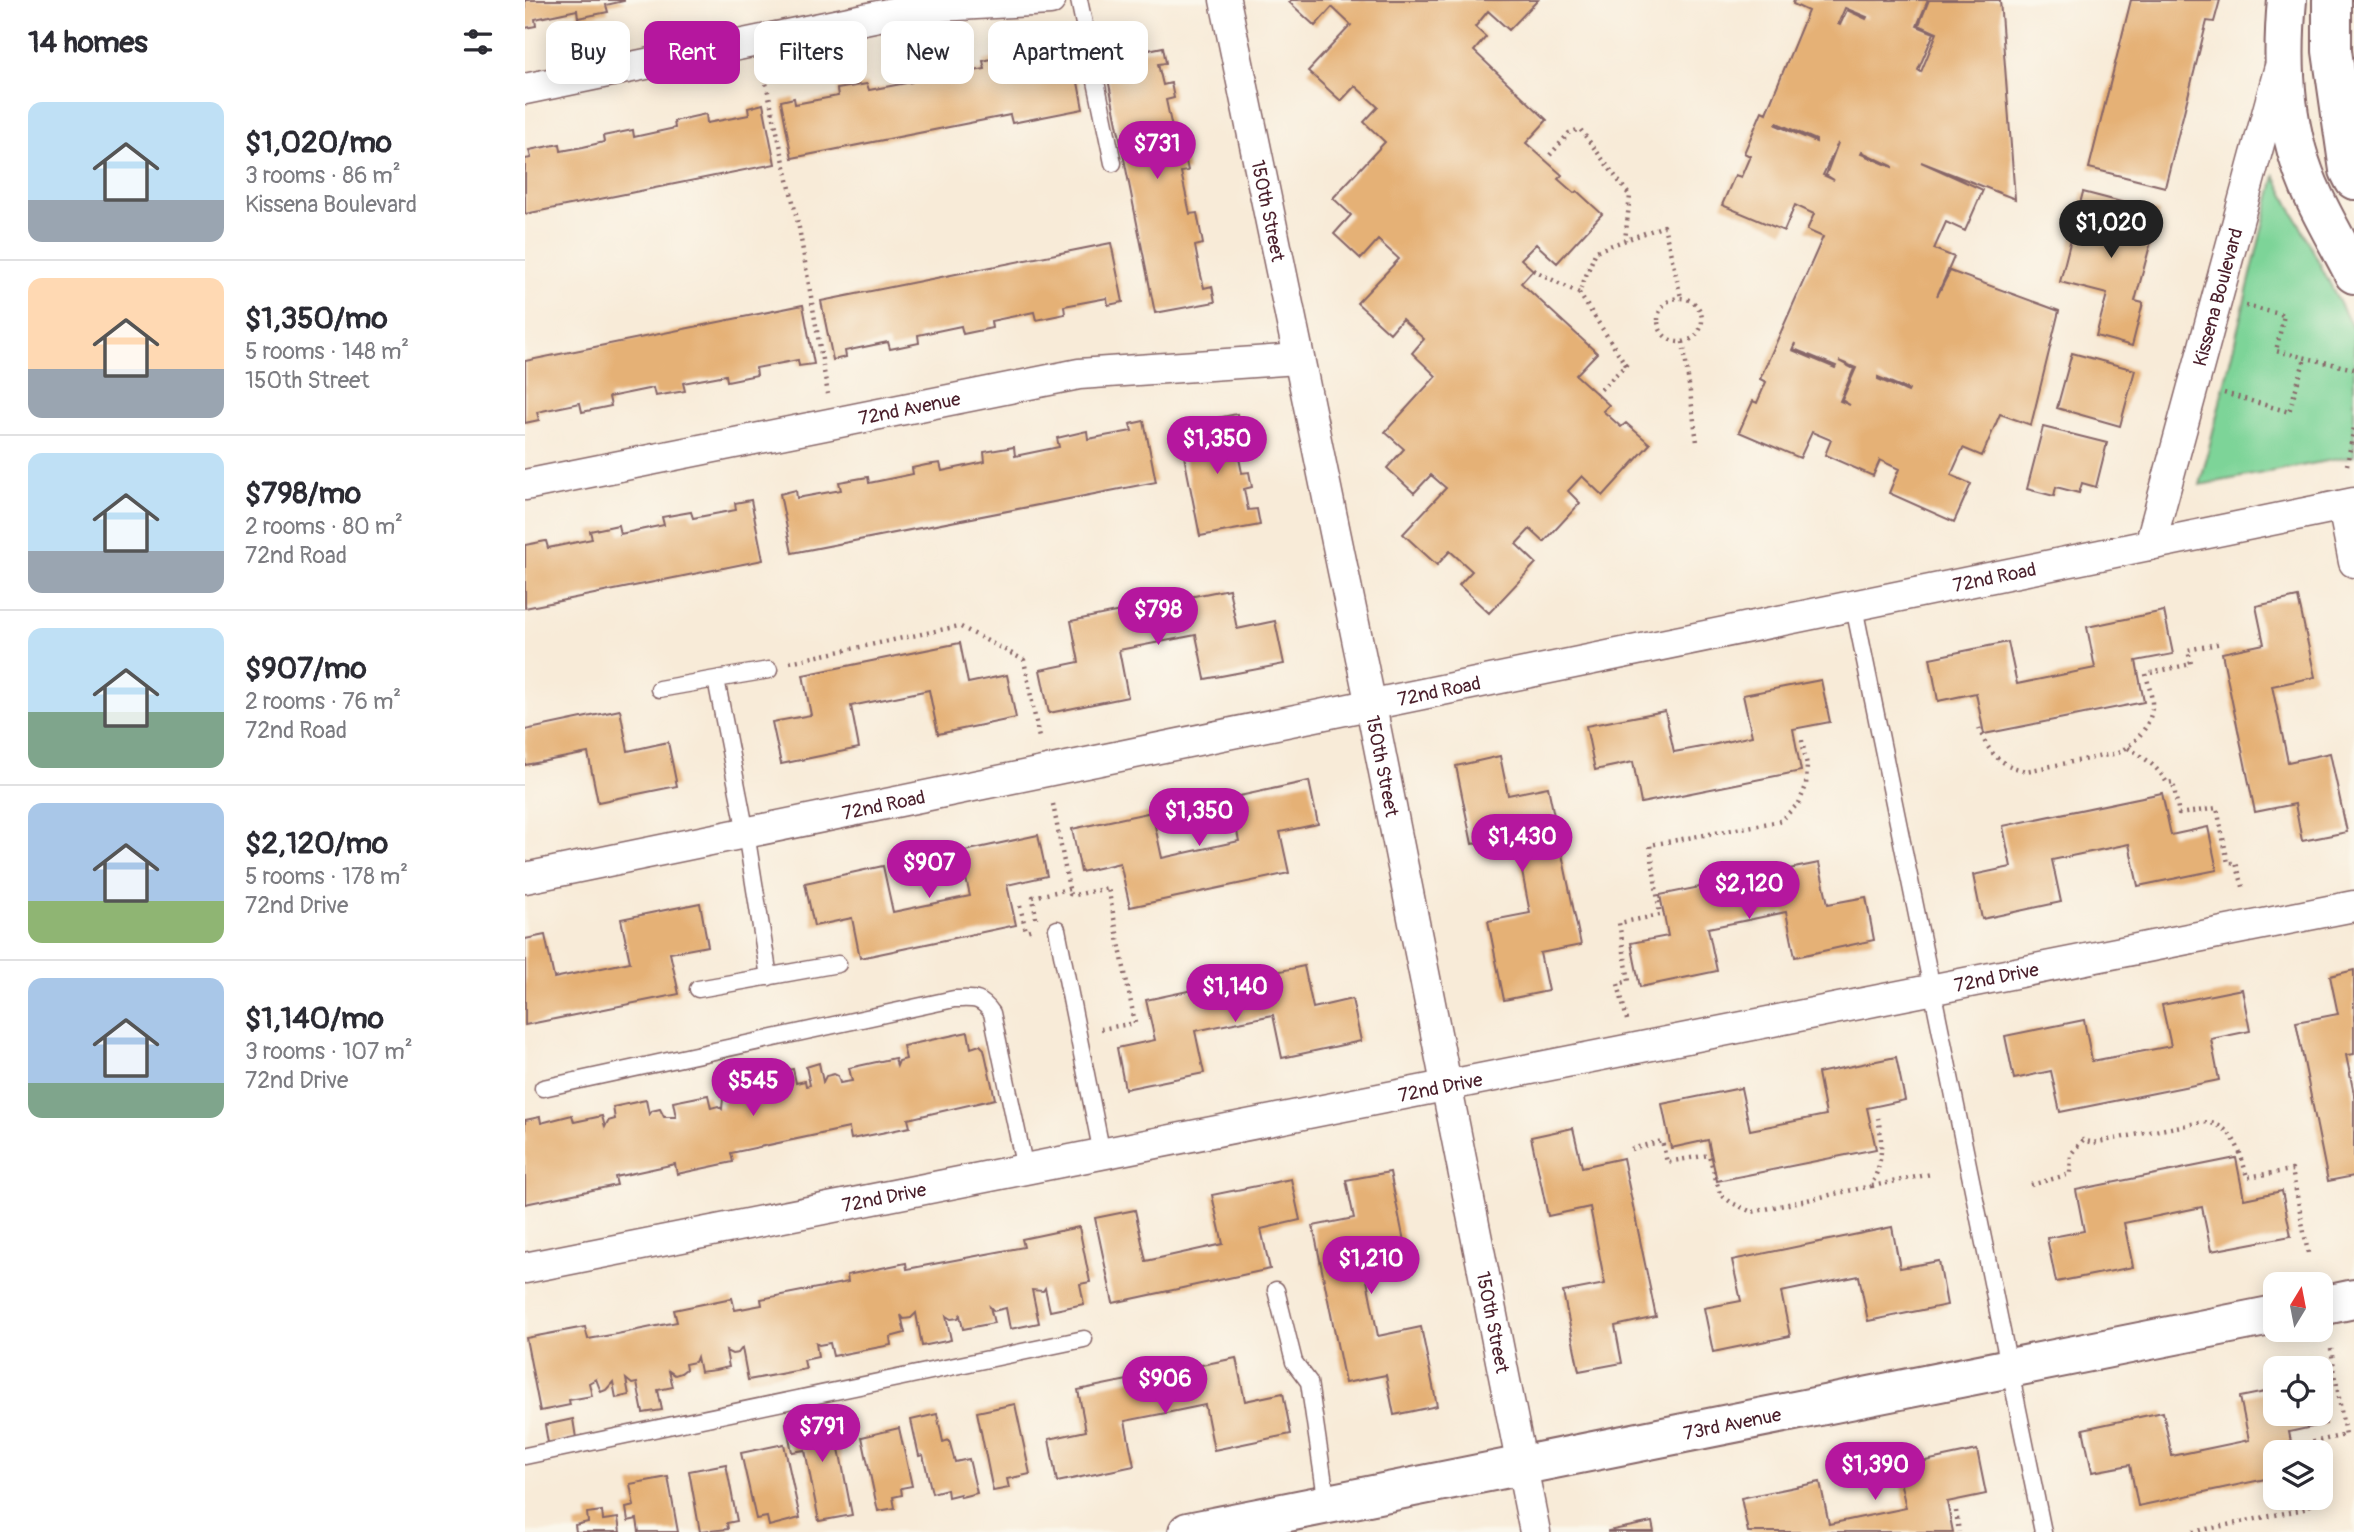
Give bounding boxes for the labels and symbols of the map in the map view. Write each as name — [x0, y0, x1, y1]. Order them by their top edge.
pin: $731 — [1116, 122, 1198, 181]
street label: 150th Street — [1245, 158, 1290, 264]
pin: $1,020 — [2054, 201, 2168, 260]
street label: Kissena Boulevard — [2188, 226, 2249, 369]
street label: 72nd Avenue — [857, 387, 963, 431]
pin: $1,350 — [1160, 416, 1274, 476]
street label: 72nd Road — [1951, 557, 2038, 598]
pin: $798 — [1117, 588, 1199, 647]
street label: 72nd Road — [1396, 671, 1483, 712]
street label: 150th Street — [1360, 713, 1404, 819]
street label: 72nd Road — [840, 785, 927, 826]
pin: $1,350 — [1142, 788, 1256, 848]
pin: $1,430 — [1465, 814, 1579, 874]
pin: $907 — [888, 841, 970, 900]
pin: $2,120 — [1692, 862, 1806, 921]
street label: 72nd Drive — [1952, 958, 2042, 998]
pin: $1,140 — [1178, 964, 1292, 1024]
pin: $545 — [712, 1058, 794, 1118]
street label: 72nd Drive — [1396, 1068, 1485, 1108]
street label: 72nd Drive — [840, 1178, 929, 1218]
pin: $1,210 — [1314, 1236, 1428, 1296]
street label: 150th Street — [1471, 1269, 1514, 1375]
north arrow — [2263, 1272, 2333, 1342]
pin: $906 — [1124, 1356, 1206, 1416]
street label: 73rd Avenue — [1682, 1403, 1784, 1446]
pin: $791 — [781, 1404, 863, 1464]
pin: $1,390 — [1818, 1442, 1932, 1502]

